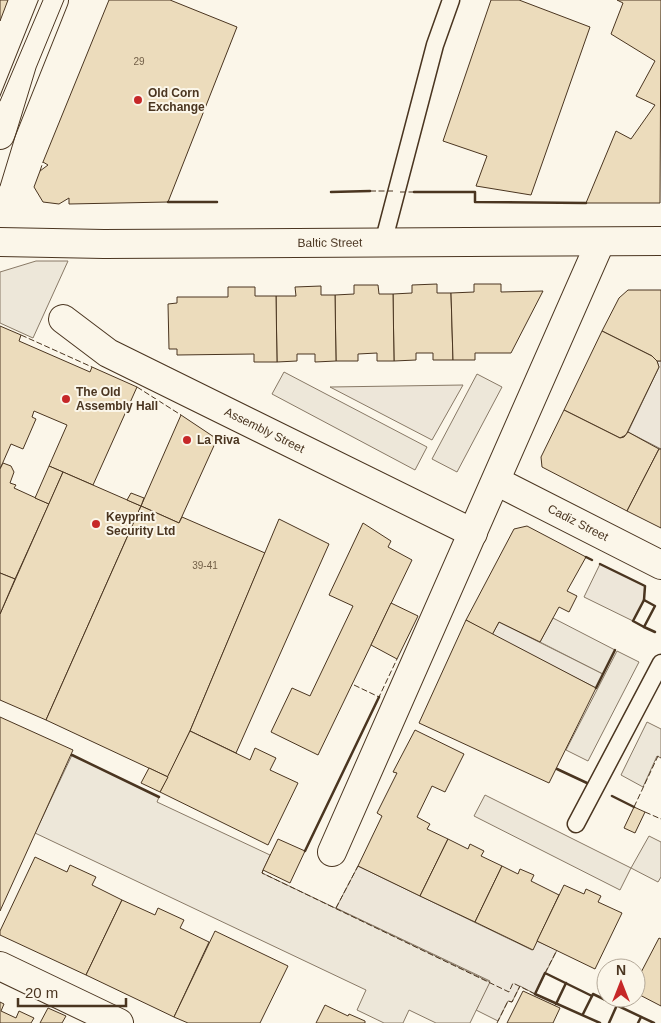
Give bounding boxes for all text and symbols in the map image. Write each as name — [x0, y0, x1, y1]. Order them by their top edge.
house number: 29 — [133, 56, 145, 67]
place label: Old Corn Exchange — [148, 86, 205, 114]
marker: Old Corn Exchange — [132, 94, 144, 106]
street label: Baltic Street — [298, 236, 363, 250]
place label: The Old Assembly Hall — [76, 385, 158, 413]
marker: The Old Assembly Hall — [60, 393, 72, 405]
street label: Assembly Street — [222, 405, 308, 456]
place label: La Riva — [197, 433, 240, 447]
marker: La Riva — [181, 434, 193, 446]
street label: Cadiz Street — [545, 501, 611, 544]
place label: Keyprint Security Ltd — [106, 510, 175, 538]
marker: Keyprint Security Ltd — [90, 518, 102, 530]
house number: 39-41 — [192, 560, 218, 571]
north arrow — [596, 958, 646, 1008]
text: N — [616, 962, 626, 978]
scale bar — [18, 976, 125, 1008]
text: 20 m — [25, 984, 58, 1001]

